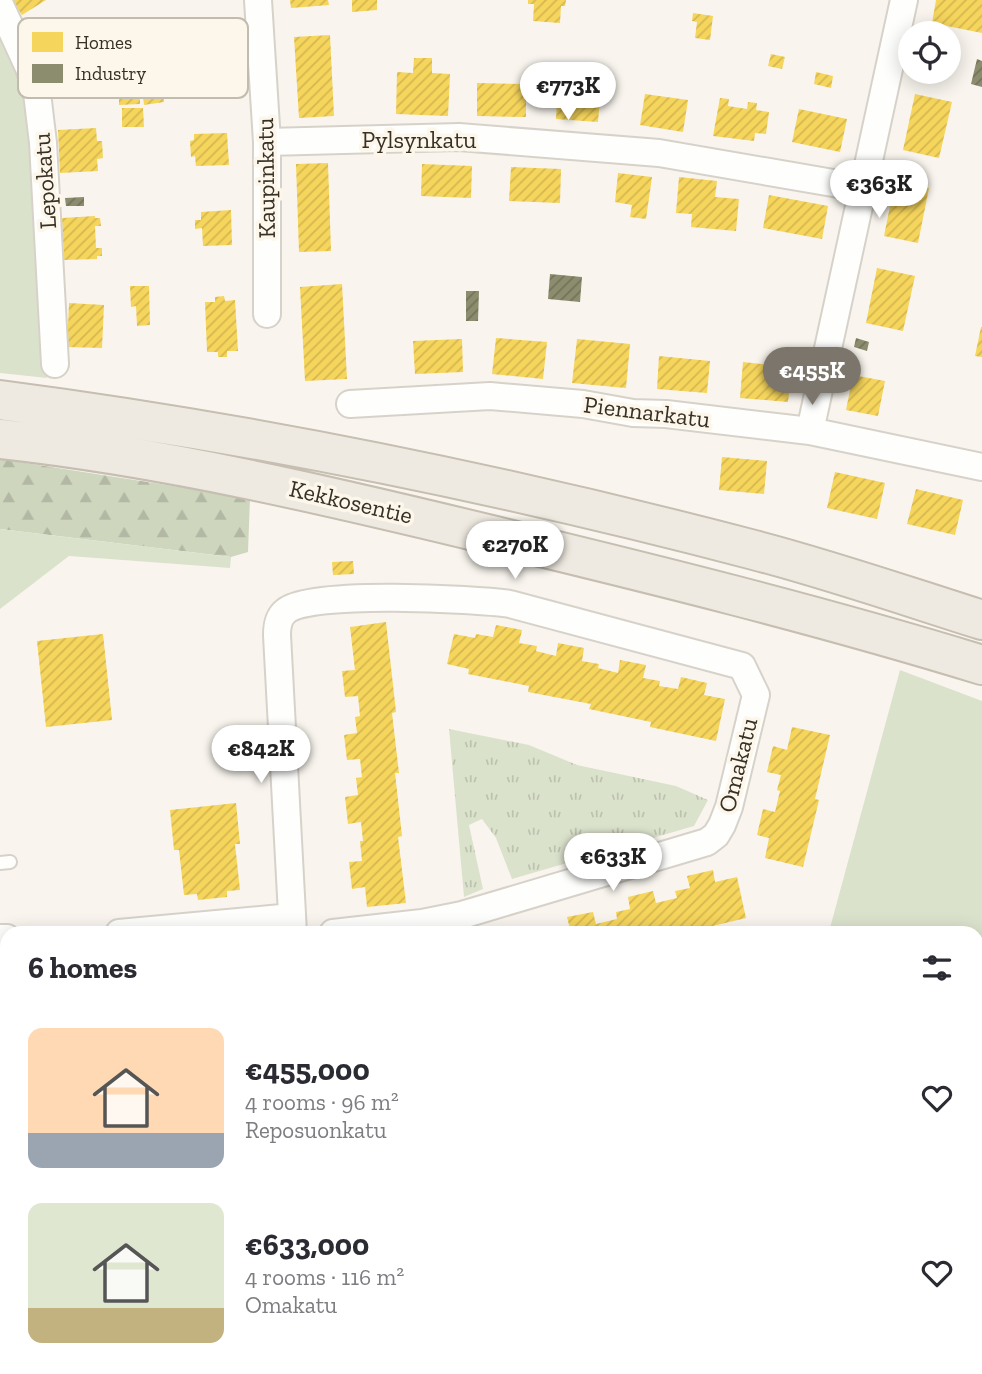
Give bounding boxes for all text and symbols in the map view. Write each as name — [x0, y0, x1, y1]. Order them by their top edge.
legend — [18, 18, 248, 98]
map controls — [898, 21, 961, 84]
button: locate — [898, 21, 961, 84]
text: Homes — [75, 31, 132, 54]
text: Industry — [75, 62, 146, 85]
pin: €773K — [519, 62, 617, 122]
text: €773K — [536, 71, 600, 99]
street label: Kaupinkatu — [250, 117, 281, 239]
street label: Pylsynkatu — [361, 125, 477, 154]
street label: Lepokatu — [27, 131, 62, 230]
pin: €363K — [830, 160, 928, 220]
text: €363K — [846, 169, 912, 197]
pin: €455K — [763, 348, 861, 407]
text: €455K — [779, 356, 845, 384]
street label: Piennarkatu — [582, 389, 713, 434]
street label: Kekkosentie — [287, 473, 416, 530]
pin: €270K — [466, 522, 564, 581]
text: €270K — [482, 530, 548, 558]
street label: Omakatu — [712, 714, 763, 815]
pin: €842K — [212, 726, 310, 785]
text: €842K — [228, 734, 294, 762]
pin: €633K — [564, 834, 662, 893]
text: €633K — [580, 842, 646, 870]
icon: filters — [918, 949, 956, 987]
text: 6 homes — [28, 950, 137, 986]
text: €455,000 — [245, 1052, 370, 1088]
icon: home — [84, 1056, 168, 1140]
icon: heart — [918, 1079, 956, 1117]
text: 4 rooms · 96 m² — [245, 1088, 399, 1116]
text: Reposuonkatu — [245, 1116, 387, 1144]
text: €633,000 — [245, 1227, 369, 1263]
icon: home — [84, 1231, 168, 1315]
icon: heart — [918, 1254, 956, 1292]
text: 4 rooms · 116 m² — [245, 1263, 404, 1291]
text: Omakatu — [245, 1291, 337, 1319]

